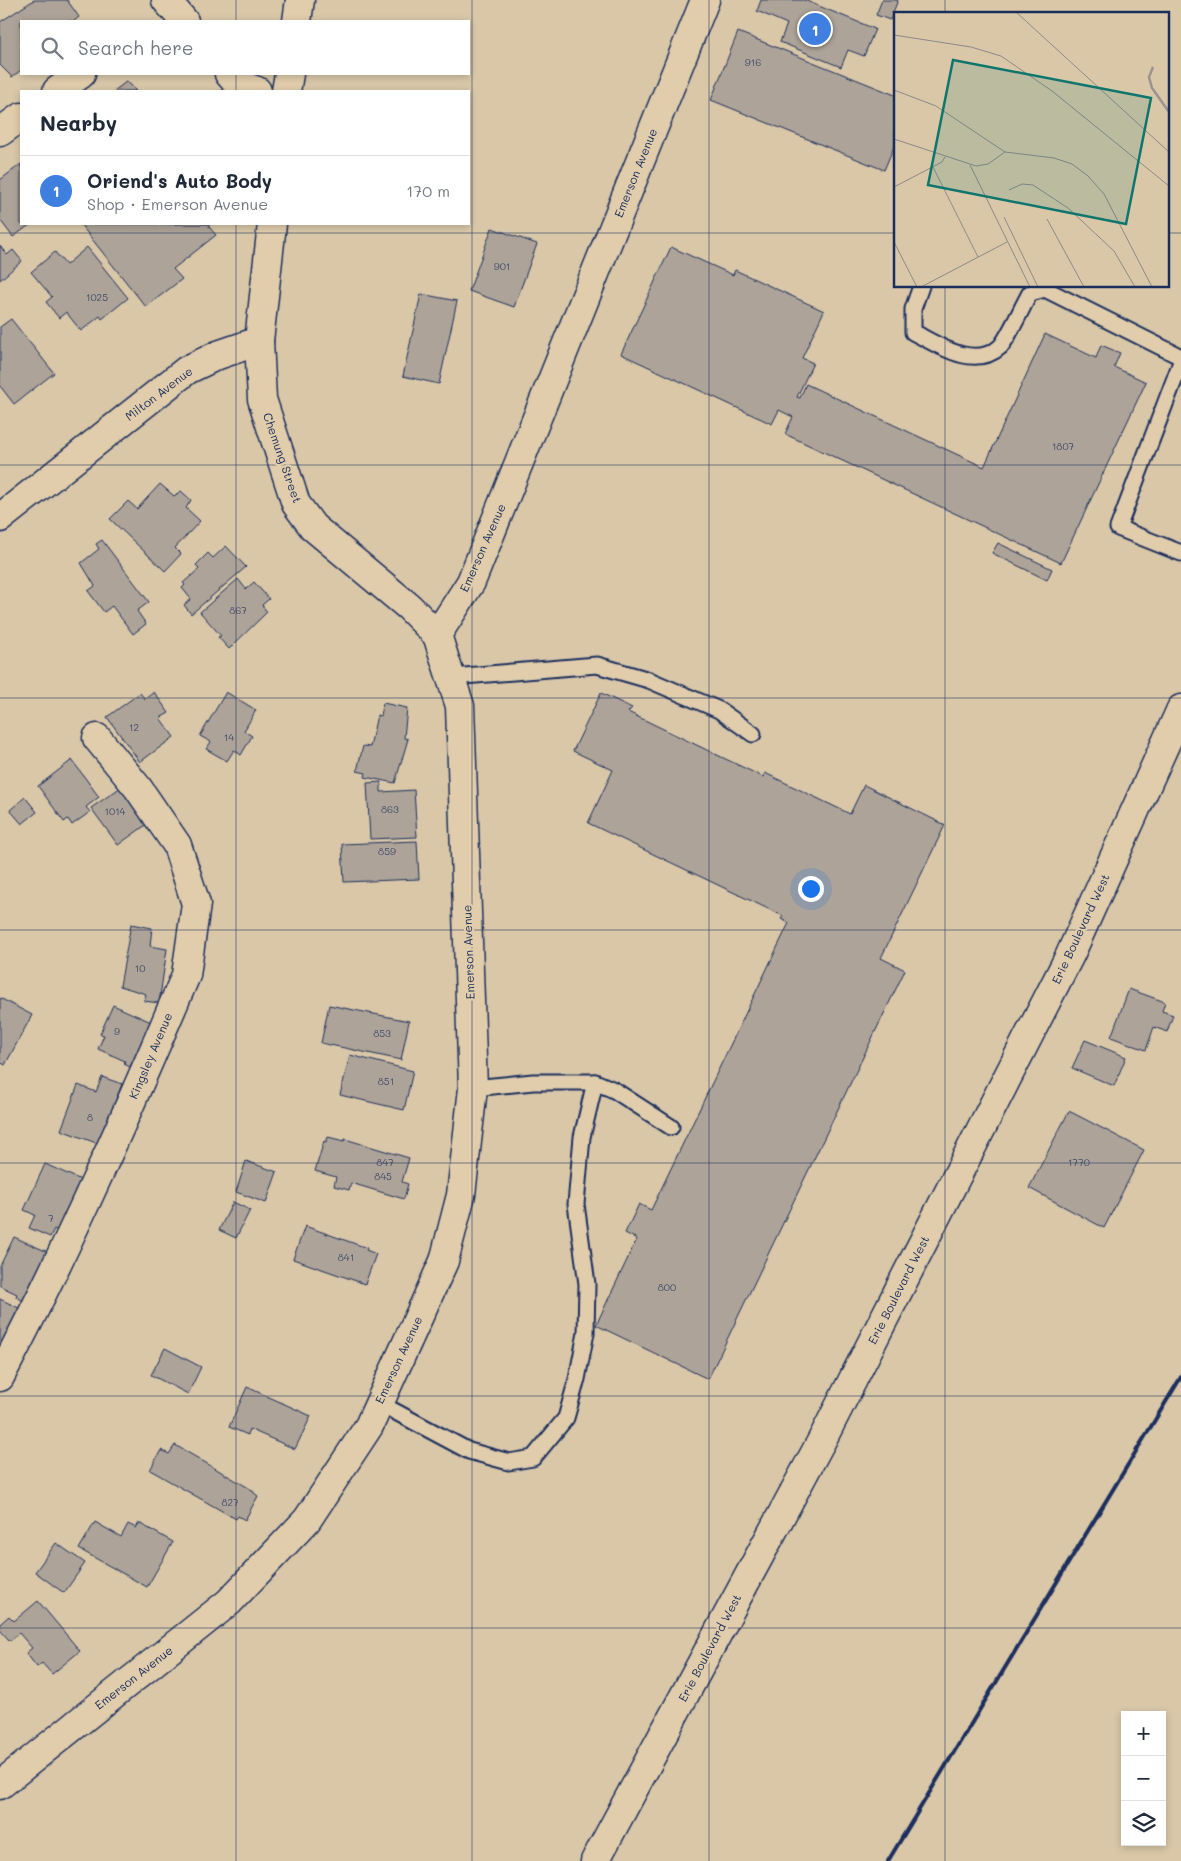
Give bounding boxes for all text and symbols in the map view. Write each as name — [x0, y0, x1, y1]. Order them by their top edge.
pin: 1 — [799, 10, 831, 48]
inset map — [894, 12, 1168, 288]
search box — [20, 20, 470, 75]
icon: search — [38, 34, 66, 62]
text: Search here — [78, 35, 194, 60]
house number: 916 — [745, 55, 761, 69]
text: Nearby — [40, 109, 117, 136]
street label: Emerson Avenue — [610, 126, 660, 220]
text: Oriend's Auto Body — [87, 168, 272, 193]
text: 1 — [52, 180, 60, 201]
text: 170 m — [406, 180, 450, 201]
text: Shop · Emerson Avenue — [87, 193, 268, 214]
house number: 901 — [494, 259, 510, 273]
house number: 1025 — [86, 290, 108, 304]
street label: Milton Avenue — [121, 363, 195, 424]
street label: Chemung Street — [260, 410, 306, 505]
house number: 1807 — [1052, 439, 1075, 453]
street label: Emerson Avenue — [455, 501, 509, 594]
house number: 867 — [229, 603, 247, 617]
house number: 12 — [129, 720, 139, 734]
house number: 14 — [224, 730, 234, 744]
house number: 863 — [381, 802, 399, 816]
house number: 1014 — [105, 804, 126, 818]
house number: 859 — [378, 844, 396, 858]
street label: Erie Boulevard West — [1048, 871, 1113, 986]
your location — [798, 876, 824, 902]
street label: Emerson Avenue — [458, 904, 478, 1000]
house number: 10 — [135, 961, 145, 975]
street label: Kingsley Avenue — [125, 1010, 176, 1101]
house number: 9 — [114, 1024, 120, 1038]
house number: 853 — [373, 1026, 391, 1040]
house number: 851 — [378, 1074, 394, 1088]
house number: 8 — [87, 1110, 93, 1124]
house number: 847 — [376, 1155, 394, 1169]
house number: 1770 — [1068, 1155, 1090, 1169]
house number: 845 — [374, 1169, 392, 1183]
house number: 7 — [48, 1211, 54, 1225]
street label: Erie Boulevard West — [864, 1233, 932, 1347]
house number: 841 — [338, 1250, 354, 1264]
house number: 800 — [658, 1280, 676, 1294]
street label: Emerson Avenue — [371, 1313, 425, 1406]
house number: 827 — [221, 1495, 239, 1509]
street label: Erie Boulevard West — [674, 1591, 744, 1704]
street label: Emerson Avenue — [91, 1642, 176, 1713]
map controls — [1121, 1711, 1166, 1846]
button: + — [1121, 1711, 1166, 1756]
button: − — [1121, 1756, 1166, 1801]
button: layers — [1121, 1801, 1166, 1846]

